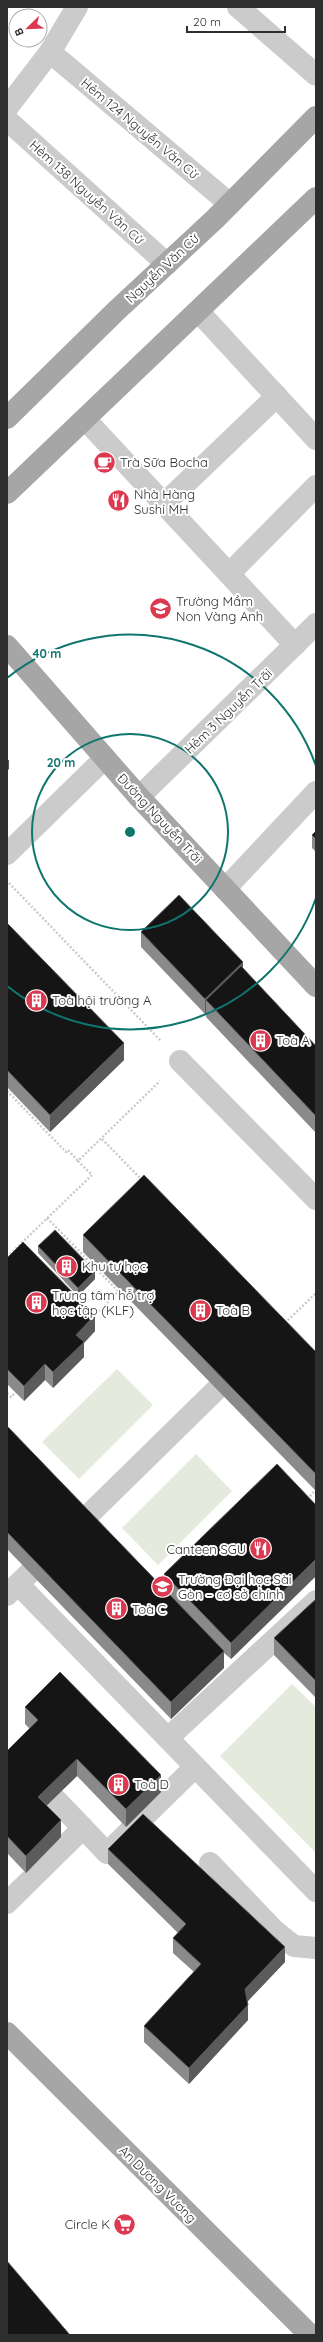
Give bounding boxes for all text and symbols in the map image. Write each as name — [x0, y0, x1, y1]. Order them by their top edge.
north arrow — [8, 8, 48, 48]
scale bar — [187, 8, 285, 34]
text: 20 m — [193, 14, 221, 29]
text: B — [11, 26, 27, 38]
street label: Hẻm 124 Nguyễn Văn Cừ — [78, 74, 202, 182]
street label: Hẻm 138 Nguyễn Văn Cừ — [27, 136, 148, 248]
street label: Nguyễn Văn Cừ — [122, 230, 202, 306]
cafe icon: Trà Sữa Bocha — [92, 449, 118, 475]
place label: Trà Sữa Bocha — [120, 454, 208, 470]
place label: Nhà Hàng Sushi MH — [134, 486, 195, 517]
restaurant icon: Nhà Hàng Sushi MH — [106, 488, 132, 514]
place label: Trường Mầm Non Vàng Anh — [176, 593, 263, 624]
school or university icon: Trường Mầm Non Vàng Anh — [147, 595, 173, 621]
text: 40 m — [33, 646, 61, 661]
street label: Hẻm 3 Nguyễn Trãi — [181, 665, 275, 757]
text: 20 m — [47, 755, 75, 770]
street label: Đường Nguyễn Trãi — [114, 770, 206, 866]
centre of rings — [123, 825, 137, 839]
building icon: Toà hội trường A — [23, 987, 49, 1013]
place label: Toà hội trường A — [52, 992, 152, 1008]
building icon: Toà A — [248, 1027, 274, 1053]
place label: Toà A — [276, 1032, 311, 1048]
building icon: Khu tự học — [54, 1253, 80, 1279]
place label: Khu tự học — [82, 1258, 147, 1274]
place label: Trung tâm hỗ trợ học tập (KLF) — [52, 1287, 155, 1318]
building icon: Trung tâm hỗ trợ học tập (KLF) — [24, 1289, 50, 1315]
building icon: Toà B — [187, 1297, 213, 1323]
place label: Toà B — [216, 1302, 250, 1318]
restaurant icon: Canteen SGU — [248, 1536, 274, 1562]
place label: Canteen SGU — [166, 1541, 246, 1557]
place label: Trường Đại học Sài Gòn – cơ sở chính — [178, 1571, 292, 1602]
school or university icon: Trường Đại học Sài Gòn – cơ sở chính — [149, 1573, 175, 1599]
building icon: Toà C — [103, 1596, 129, 1622]
place label: Toà C — [132, 1601, 167, 1617]
building icon: Toà D — [106, 1771, 132, 1797]
place label: Toà D — [134, 1776, 169, 1792]
street label: An Dương Vương — [116, 2142, 200, 2226]
supermarket icon: Circle K — [112, 2211, 138, 2237]
place label: Circle K — [65, 2216, 110, 2232]

